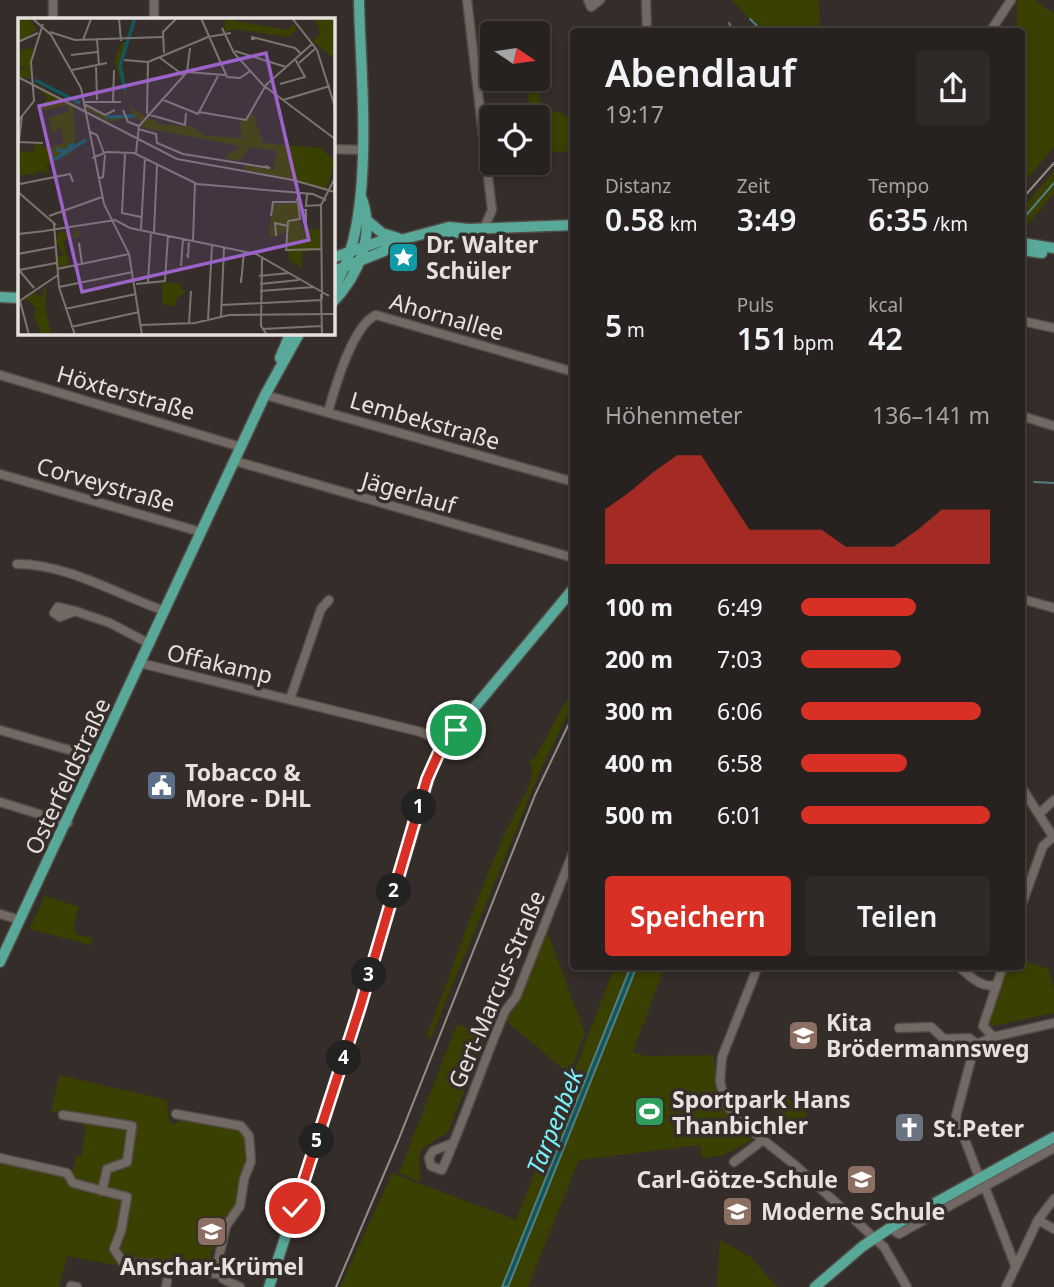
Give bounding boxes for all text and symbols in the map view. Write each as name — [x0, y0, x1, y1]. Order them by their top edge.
inset map — [18, 18, 334, 334]
north arrow — [480, 21, 550, 91]
map controls — [480, 21, 550, 175]
text: Abendlauf — [605, 46, 796, 98]
button: share — [916, 51, 990, 125]
text: 19:17 — [605, 98, 664, 130]
button: locate — [480, 105, 550, 175]
text: Distanz — [605, 173, 671, 199]
text: Zeit — [737, 173, 770, 199]
text: Tempo — [868, 173, 929, 199]
text: 0.58 — [605, 199, 665, 240]
text: 3:49 — [737, 199, 796, 240]
text: 6:35 — [868, 199, 928, 240]
text: km — [665, 211, 698, 237]
text: /km — [928, 211, 968, 237]
place label: Dr. Walter Schüler — [426, 228, 538, 286]
place icon: Dr. Walter Schüler — [386, 240, 420, 274]
street label: Ahornallee — [386, 284, 508, 348]
text: Puls — [737, 292, 774, 318]
text: kcal — [868, 292, 903, 318]
text: 5 — [605, 305, 622, 346]
text: m — [622, 317, 645, 343]
text: 151 — [737, 318, 788, 359]
text: 42 — [868, 318, 903, 359]
text: bpm — [788, 330, 834, 356]
street label: Höxterstraße — [53, 357, 199, 427]
street label: Lembekstraße — [346, 383, 504, 457]
text: Höhenmeter — [605, 399, 743, 431]
text: 136–141 m — [872, 399, 990, 431]
street label: Corveystraße — [33, 449, 179, 519]
street label: Jägerlauf — [356, 463, 461, 521]
text: 100 m — [605, 591, 673, 623]
text: 6:49 — [717, 591, 763, 623]
street label: Offakamp — [164, 635, 276, 691]
text: 200 m — [605, 643, 673, 675]
text: 7:03 — [717, 643, 763, 675]
street label: Osterfeldstraße — [17, 692, 117, 860]
text: 300 m — [605, 695, 673, 727]
text: 6:06 — [717, 695, 763, 727]
pin — [426, 700, 486, 760]
icon: arrive — [437, 711, 475, 749]
text: 400 m — [605, 747, 673, 779]
text: 6:58 — [717, 747, 763, 779]
place label: Tobacco & More - DHL — [185, 756, 311, 814]
public building icon: Tobacco & More - DHL — [145, 768, 179, 802]
pin: 1 — [402, 790, 436, 824]
text: 1 — [413, 793, 424, 819]
text: 500 m — [605, 799, 673, 831]
text: 6:01 — [717, 799, 763, 831]
pin: 2 — [376, 874, 412, 908]
button: Speichern — [605, 876, 791, 956]
button: Teilen — [805, 876, 990, 956]
text: 2 — [388, 877, 399, 903]
street label: Gert-Marcus-Straße — [440, 885, 552, 1093]
pin: 3 — [352, 958, 386, 992]
text: 3 — [363, 961, 374, 987]
place label: Kita Brödermannsweg — [826, 1006, 1030, 1064]
school or university icon: Kita Brödermannsweg — [786, 1018, 820, 1052]
pin: 4 — [326, 1040, 362, 1076]
text: 4 — [338, 1044, 349, 1070]
water label: Tarpenbek — [518, 1062, 590, 1179]
place label: Sportpark Hans Thanbichler — [672, 1083, 851, 1141]
sports icon: Sportpark Hans Thanbichler — [632, 1095, 666, 1129]
church icon: St.Peter — [893, 1111, 927, 1145]
place label: St.Peter — [933, 1112, 1024, 1144]
pin: 5 — [300, 1124, 334, 1158]
text: 5 — [311, 1127, 322, 1153]
school or university icon: Carl-Götze-Schule — [844, 1162, 878, 1196]
place label: Carl-Götze-Schule — [636, 1163, 838, 1195]
pin — [265, 1178, 325, 1238]
icon: check — [276, 1189, 314, 1227]
school or university icon: Moderne Schule — [721, 1194, 755, 1228]
place label: Moderne Schule — [761, 1195, 945, 1227]
school or university icon: Anschar-Krümel — [195, 1215, 229, 1249]
place label: Anschar-Krümel — [120, 1250, 304, 1282]

